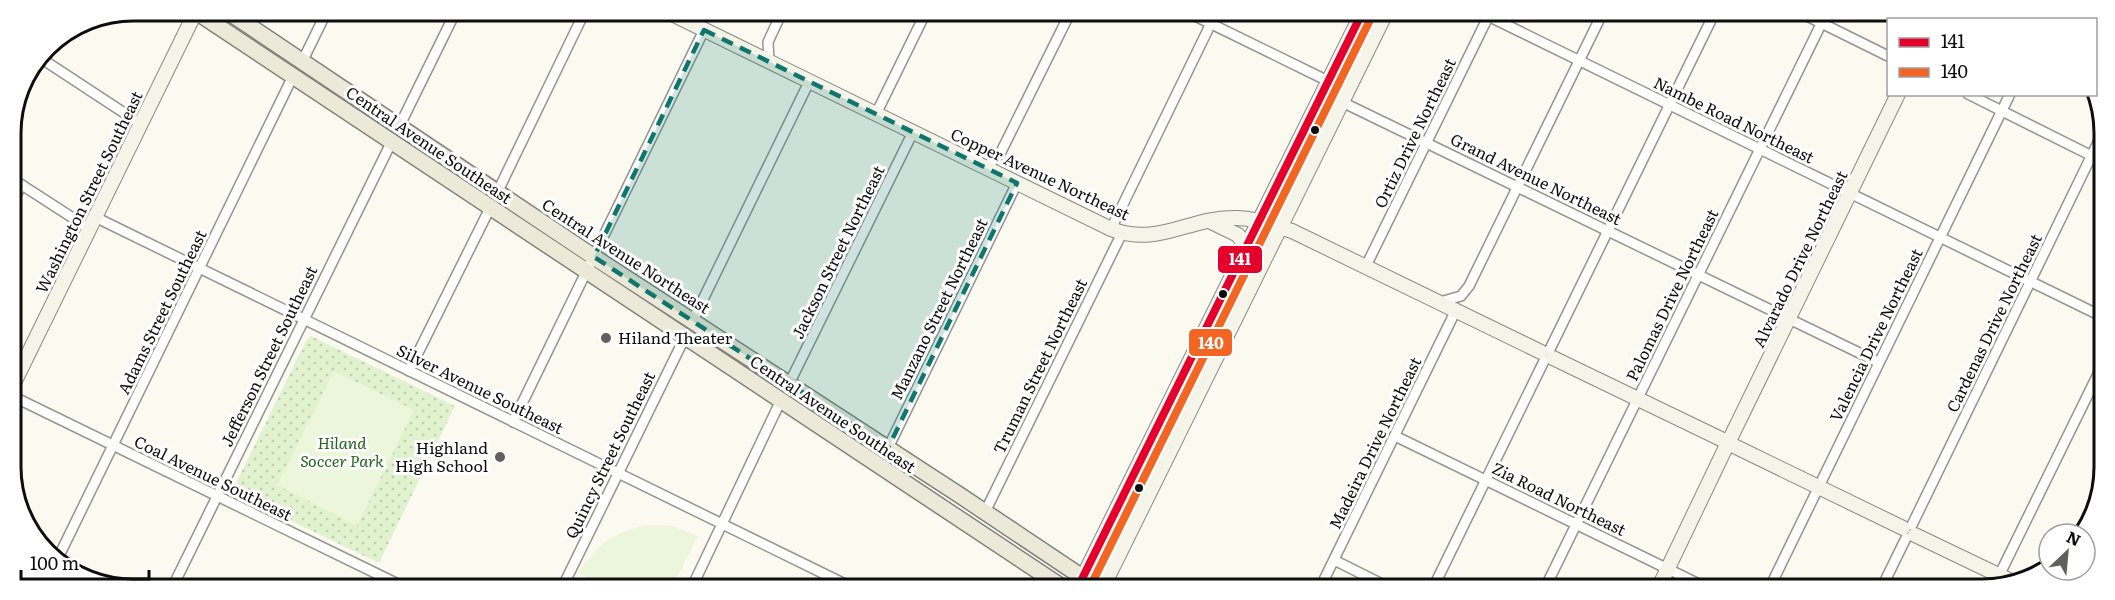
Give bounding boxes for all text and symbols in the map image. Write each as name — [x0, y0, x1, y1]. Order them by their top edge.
legend — [1887, 18, 2097, 96]
text: 141 — [1941, 27, 1965, 54]
street label: Ortiz Drive Northeast — [1367, 53, 1461, 212]
text: 140 — [1941, 57, 1968, 84]
street label: Nambe Road Northeast — [1650, 70, 1819, 169]
street label: Central Avenue Southeast — [342, 80, 518, 209]
street label: Washington Street Southeast — [29, 86, 148, 297]
street label: Copper Avenue Northeast — [947, 121, 1134, 225]
unlabelled marker — [1309, 124, 1321, 136]
street label: Grand Avenue Northeast — [1447, 126, 1626, 230]
street label: Jackson Street Northeast — [785, 160, 890, 342]
street label: Alvarado Drive Northeast — [1746, 165, 1853, 351]
street label: Central Avenue Northeast — [538, 192, 716, 319]
street label: Palomas Drive Northeast — [1619, 204, 1724, 385]
street label: Manzano Street Northeast — [884, 213, 993, 404]
street label: Adams Street Southeast — [111, 225, 212, 398]
street label: Cardenas Drive Northeast — [1939, 229, 2047, 416]
street label: Valencia Drive Northeast — [1823, 243, 1928, 425]
line badge: 141 — [1217, 245, 1263, 274]
text: 141 — [1229, 246, 1252, 270]
street label: Jefferson Street Southeast — [214, 261, 323, 450]
street label: Truman Street Northeast — [986, 273, 1092, 457]
unlabelled marker — [1217, 288, 1229, 300]
place label: Hiland Theater — [618, 325, 733, 349]
line badge: 140 — [1188, 328, 1233, 357]
text: 140 — [1198, 330, 1224, 354]
marker: Hiland Theater — [599, 331, 613, 345]
street label: Silver Avenue Southeast — [393, 337, 568, 439]
street label: Central Avenue Southeast — [746, 349, 922, 478]
street label: Madeira Drive Northeast — [1322, 352, 1426, 533]
street label: Quincy Street Southeast — [558, 366, 660, 542]
street label: Coal Avenue Southeast — [130, 428, 297, 526]
park label: Hiland Soccer Park — [300, 430, 384, 472]
place label: Highland High School — [395, 435, 488, 477]
marker: Highland High School — [493, 450, 507, 464]
street label: Zia Road Northeast — [1488, 455, 1631, 541]
unlabelled marker — [1133, 482, 1145, 494]
north arrow — [2037, 522, 2097, 582]
text: N — [2063, 524, 2085, 551]
scale bar — [21, 543, 148, 581]
text: 100 m — [30, 549, 79, 576]

